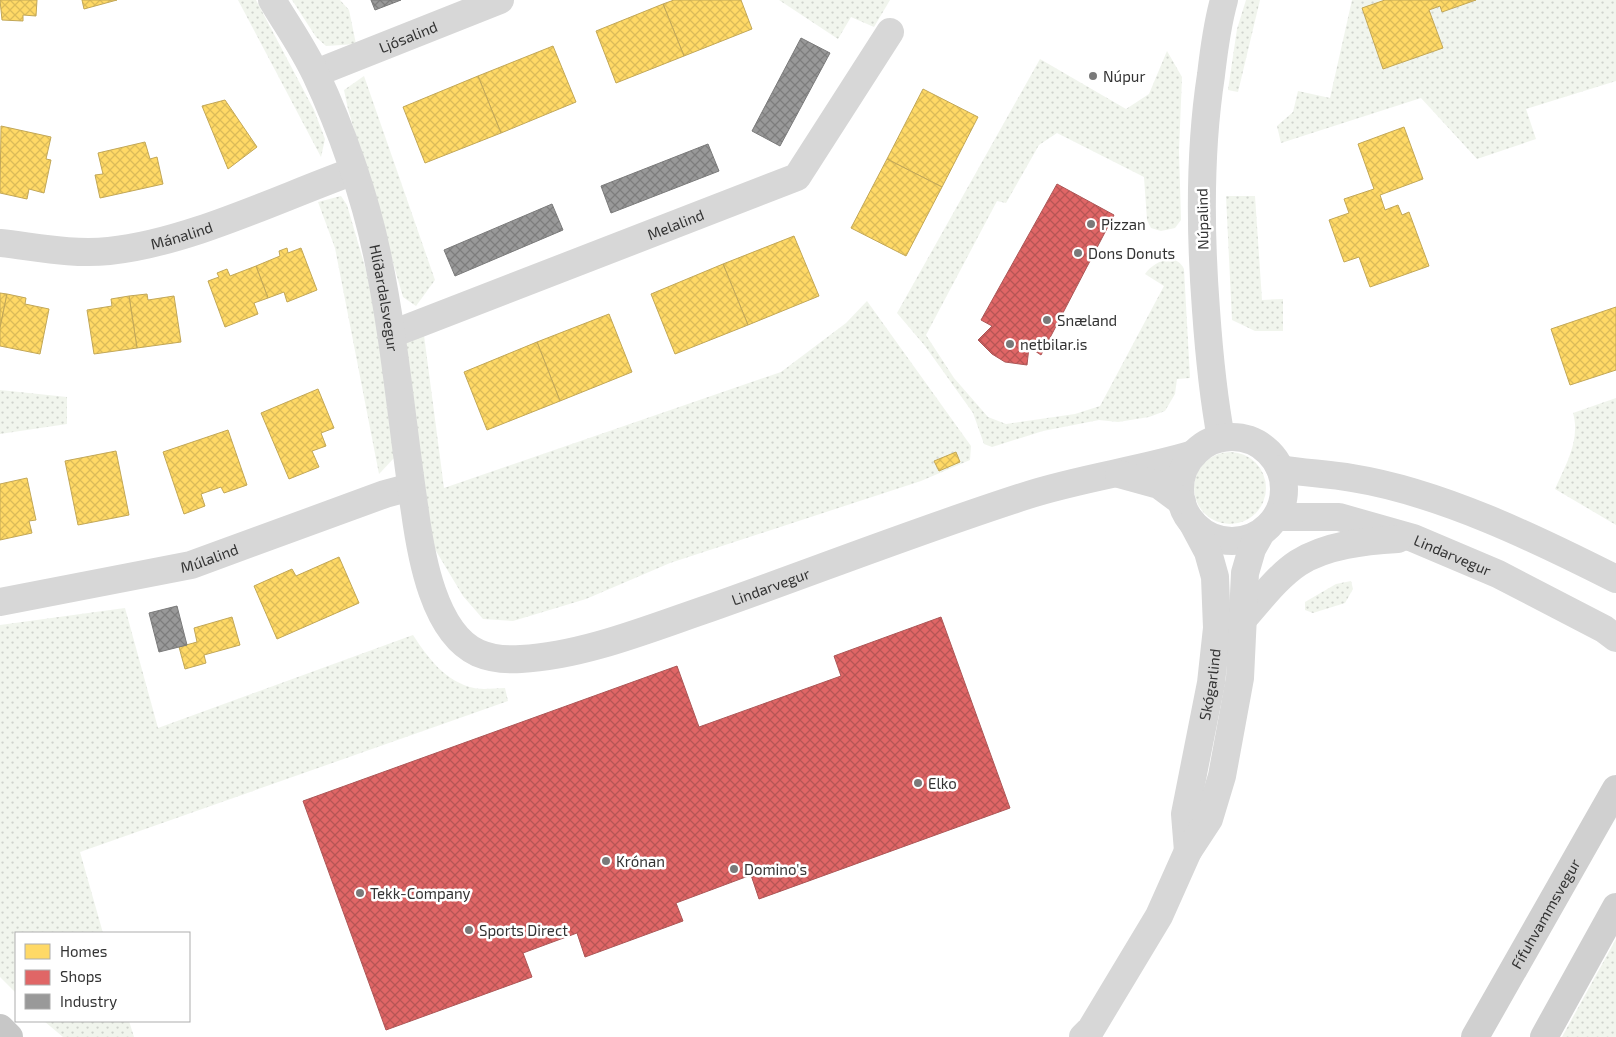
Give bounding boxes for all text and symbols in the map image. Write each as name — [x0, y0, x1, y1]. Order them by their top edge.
street label: Ljósalind — [376, 17, 440, 56]
place label: Núpur — [1103, 67, 1145, 85]
marker: Núpur — [1087, 70, 1099, 82]
street label: Núpalind — [1192, 188, 1212, 250]
street label: Melalind — [644, 205, 706, 243]
place label: Pizzan — [1101, 215, 1146, 233]
street label: Mánalind — [149, 217, 215, 253]
marker: Pizzan — [1085, 218, 1097, 230]
street label: Hlíðardalsvegur — [366, 243, 403, 353]
place label: Dons Donuts — [1088, 244, 1175, 262]
marker: Dons Donuts — [1072, 247, 1084, 259]
place label: Snæland — [1057, 311, 1117, 329]
marker: Snæland — [1041, 314, 1053, 326]
place label: netbilar.is — [1020, 335, 1087, 353]
marker: netbilar.is — [1004, 338, 1016, 350]
street label: Lindarvegur — [1411, 531, 1494, 579]
street label: Múlalind — [179, 540, 241, 576]
street label: Lindarvegur — [729, 564, 812, 609]
street label: Skógarlind — [1195, 648, 1224, 722]
place label: Elko — [928, 774, 957, 792]
marker: Elko — [912, 777, 924, 789]
place label: Krónan — [616, 852, 665, 870]
marker: Krónan — [600, 855, 612, 867]
street label: Fífuhvammsvegur — [1507, 855, 1584, 972]
place label: Domino's — [744, 860, 807, 878]
marker: Domino's — [728, 863, 740, 875]
place label: Tekk-Company — [370, 884, 471, 902]
marker: Tekk-Company — [354, 887, 366, 899]
place label: Sports Direct — [479, 921, 568, 939]
marker: Sports Direct — [463, 924, 475, 936]
legend — [15, 932, 190, 1022]
text: Homes — [60, 942, 107, 960]
text: Shops — [60, 967, 102, 985]
text: Industry — [60, 992, 117, 1010]

